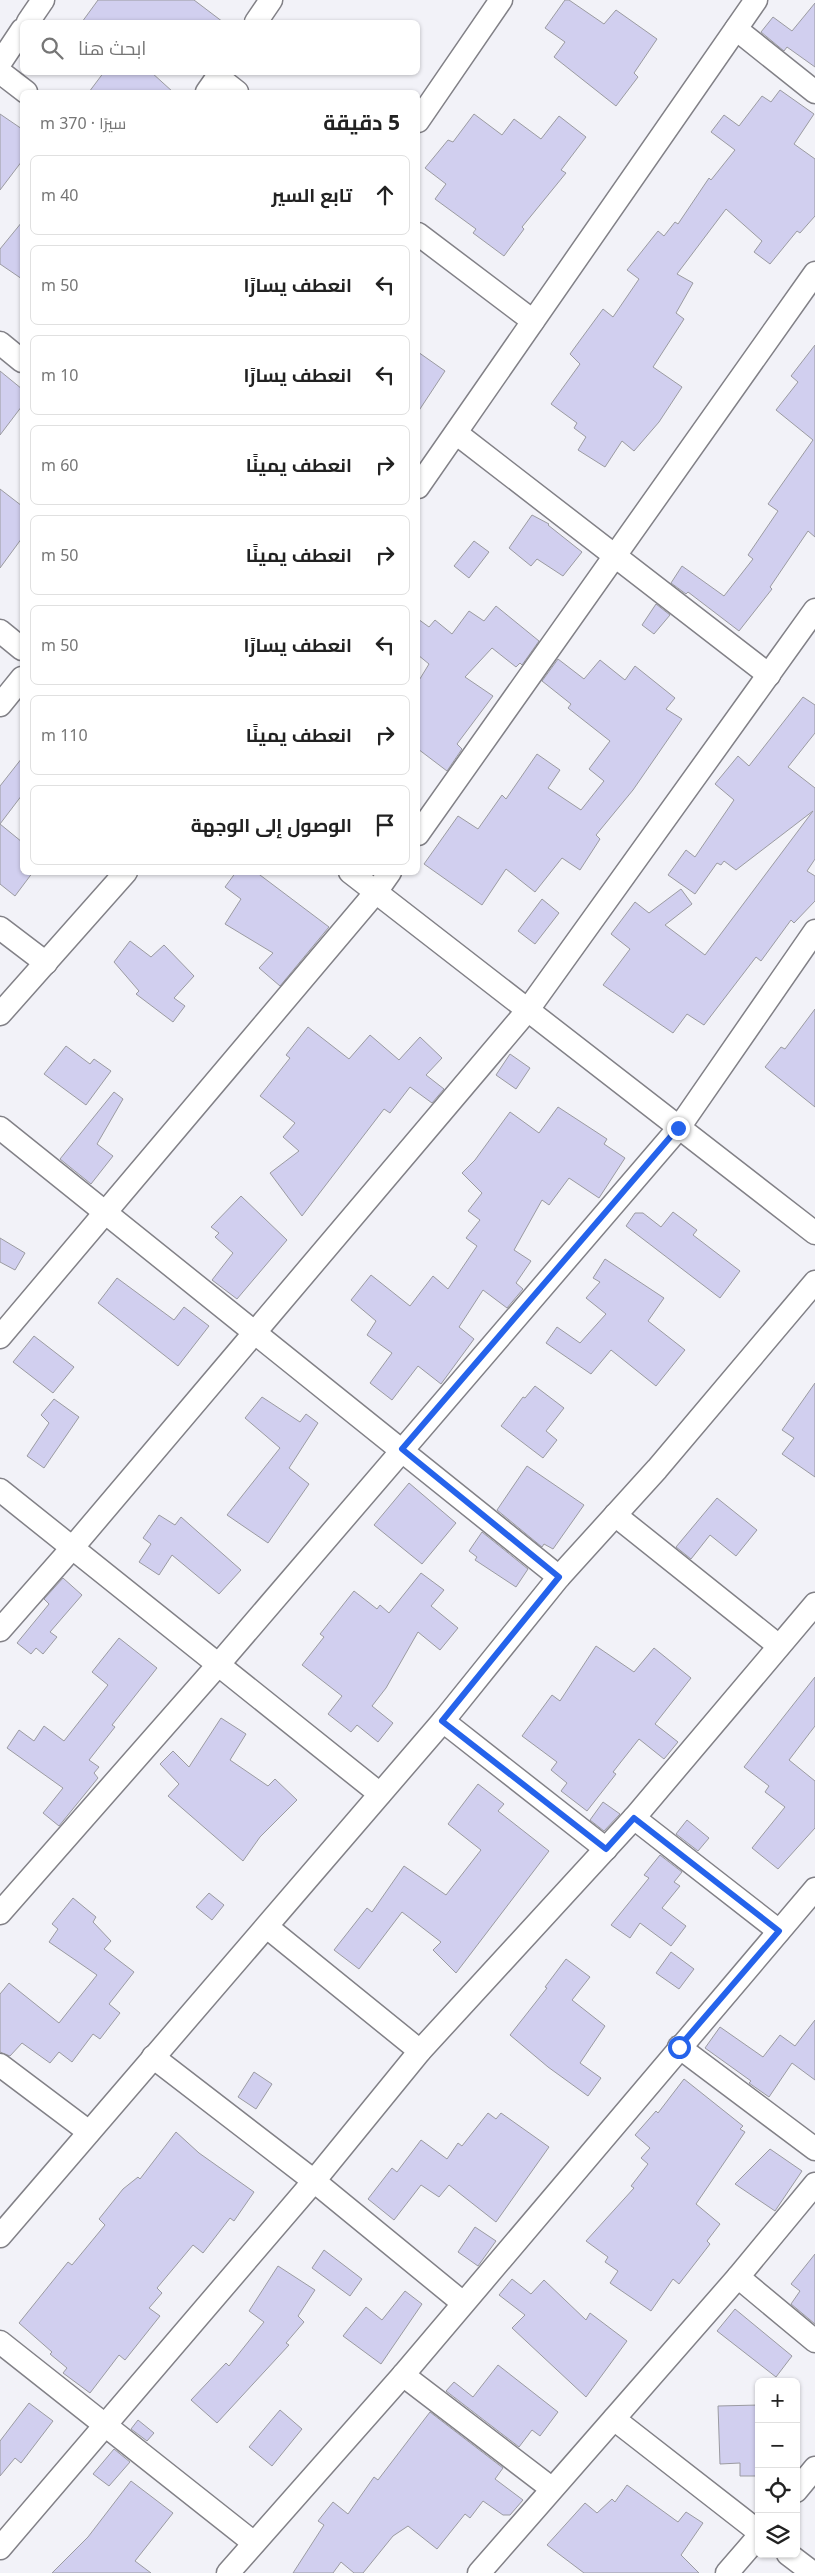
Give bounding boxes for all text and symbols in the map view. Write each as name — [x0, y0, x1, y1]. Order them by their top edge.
search box — [20, 20, 420, 75]
icon: search — [38, 34, 66, 62]
text: ابحث هنا — [78, 35, 146, 61]
text: 5 دقيقة — [323, 108, 400, 136]
text: سيرًا · 370 m — [40, 112, 126, 134]
icon: ahead — [371, 181, 399, 209]
text: تابع السير — [272, 182, 352, 208]
text: 40 m — [41, 184, 78, 206]
icon: left — [371, 271, 399, 299]
text: انعطف يسارًا — [243, 272, 352, 298]
text: 50 m — [41, 274, 78, 296]
icon: left — [371, 361, 399, 389]
text: انعطف يسارًا — [243, 362, 352, 388]
text: 10 m — [41, 364, 78, 386]
icon: right — [371, 451, 399, 479]
text: انعطف يمينًا — [246, 452, 352, 478]
text: 60 m — [41, 454, 78, 476]
icon: right — [371, 541, 399, 569]
text: انعطف يمينًا — [246, 542, 352, 568]
text: 50 m — [41, 544, 78, 566]
icon: left — [371, 631, 399, 659]
text: انعطف يسارًا — [243, 632, 352, 658]
text: 50 m — [41, 634, 78, 656]
icon: right — [371, 721, 399, 749]
text: انعطف يمينًا — [246, 722, 352, 748]
text: 110 m — [41, 724, 88, 746]
icon: arrive — [371, 811, 399, 839]
text: الوصول إلى الوجهة — [191, 812, 352, 838]
route end — [667, 1117, 690, 1140]
route start — [668, 2036, 691, 2059]
map controls — [755, 2378, 800, 2558]
button: + — [755, 2378, 800, 2423]
button: − — [755, 2423, 800, 2468]
button: locate — [755, 2468, 800, 2513]
button: layers — [755, 2513, 800, 2558]

